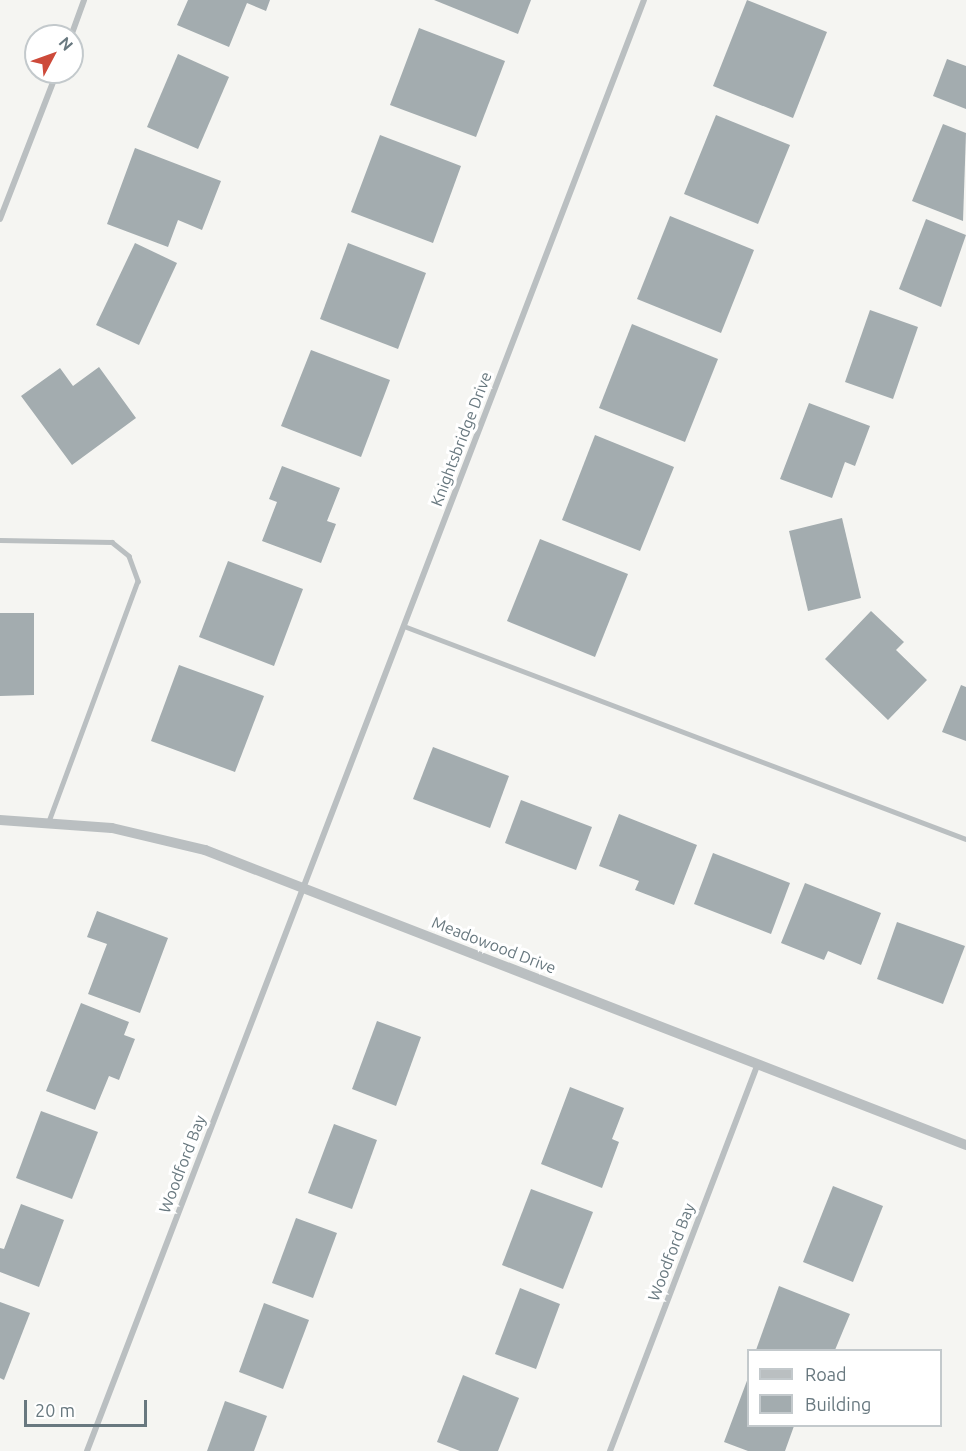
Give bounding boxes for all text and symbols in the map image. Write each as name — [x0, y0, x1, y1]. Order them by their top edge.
north arrow — [24, 24, 84, 84]
text: N — [55, 33, 77, 54]
street label: Knightsbridge Drive — [426, 369, 496, 509]
street label: Meadowood Drive — [429, 912, 559, 978]
street label: Woodford Bay — [155, 1112, 209, 1216]
street label: Woodford Bay — [644, 1200, 698, 1304]
legend — [747, 1349, 942, 1427]
text: Road — [805, 1364, 847, 1384]
scale bar — [27, 1388, 150, 1426]
text: Building — [805, 1394, 871, 1414]
text: 20 m — [35, 1400, 75, 1420]

